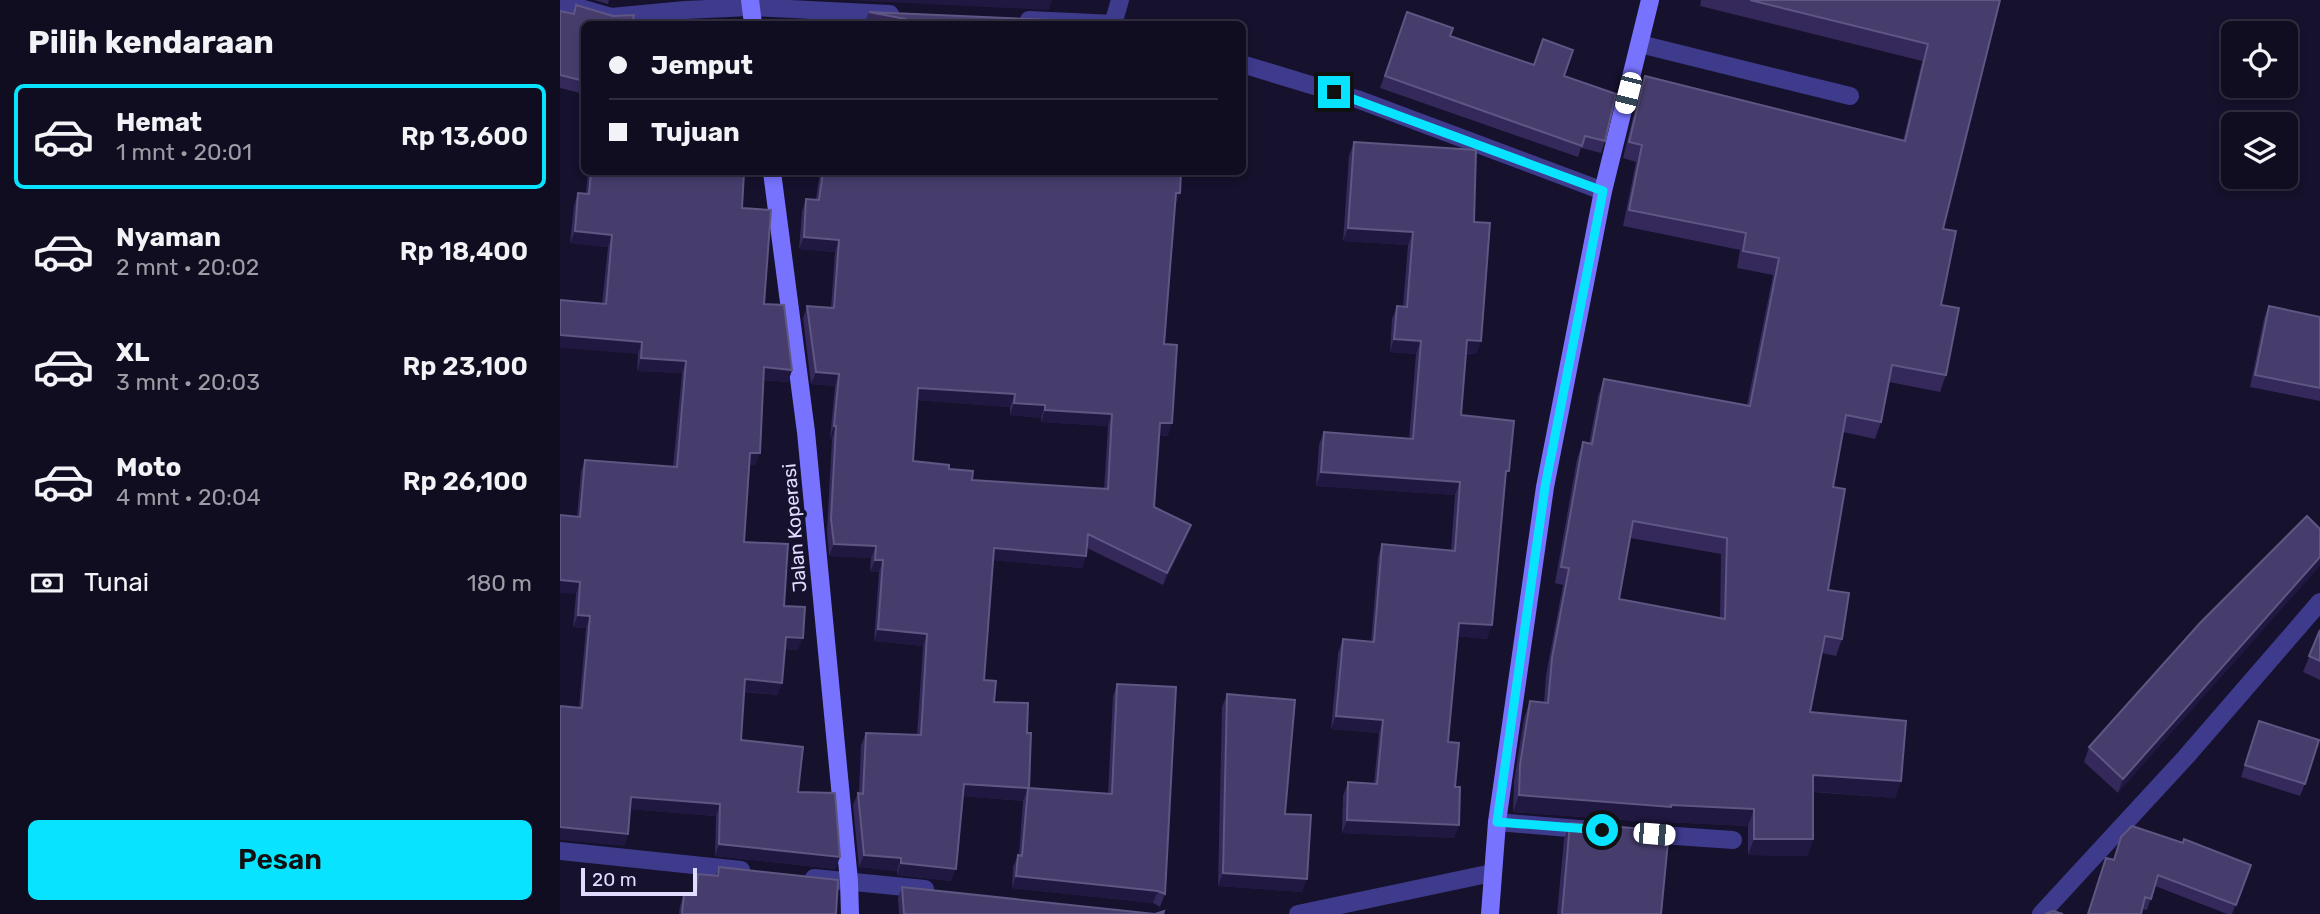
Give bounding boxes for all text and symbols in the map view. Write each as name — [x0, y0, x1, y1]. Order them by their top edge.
map controls — [2221, 21, 2298, 189]
button: locate — [2221, 21, 2298, 98]
text: Pilih kendaraan — [28, 23, 274, 61]
text: Jemput — [651, 50, 753, 81]
car — [1613, 70, 1644, 116]
route end — [1318, 76, 1350, 108]
icon: car — [32, 105, 95, 168]
text: Hemat — [116, 107, 202, 138]
button: layers — [2221, 112, 2298, 189]
text: Tujuan — [651, 117, 740, 148]
text: Rp 13,600 — [401, 121, 528, 152]
text: 1 mnt · 20:01 — [116, 138, 252, 166]
icon: car — [32, 220, 95, 283]
text: Nyaman — [116, 222, 221, 253]
text: Rp 18,400 — [400, 236, 528, 267]
text: 2 mnt · 20:02 — [116, 253, 259, 281]
icon: car — [32, 335, 95, 398]
text: XL — [116, 337, 149, 368]
text: Rp 23,100 — [403, 351, 528, 382]
text: 3 mnt · 20:03 — [116, 368, 260, 396]
icon: car — [32, 450, 95, 513]
text: Moto — [116, 452, 181, 483]
street label: Jalan Koperasi — [777, 463, 812, 593]
text: Rp 26,100 — [403, 466, 528, 497]
text: 4 mnt · 20:04 — [116, 483, 261, 511]
icon: cash — [28, 564, 66, 602]
text: Tunai — [84, 567, 149, 598]
text: 180 m — [467, 569, 532, 597]
route start — [1586, 814, 1618, 846]
button: Pesan — [28, 820, 532, 900]
car — [1633, 822, 1676, 846]
scale bar — [581, 865, 696, 897]
text: 20 m — [592, 868, 637, 891]

